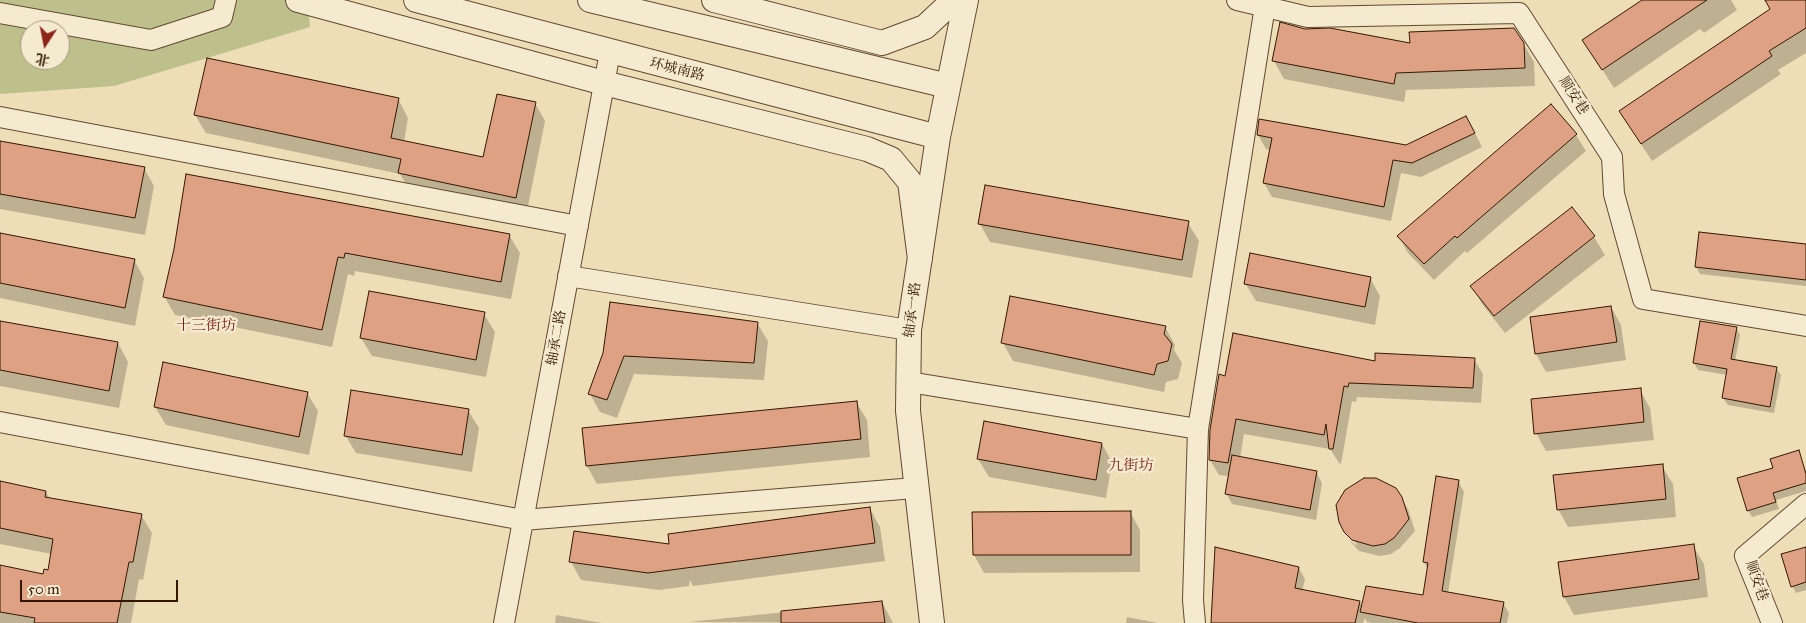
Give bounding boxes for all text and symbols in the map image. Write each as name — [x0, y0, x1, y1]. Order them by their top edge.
north arrow — [20, 20, 70, 70]
text: 北 — [34, 50, 51, 69]
street label: 环城南路 — [648, 55, 706, 85]
street label: 顺安巷 — [1555, 74, 1591, 118]
street label: 轴承一路 — [901, 281, 925, 339]
street label: 轴承二路 — [544, 309, 570, 367]
district label: 十三街坊 — [176, 317, 236, 335]
district label: 九街坊 — [1109, 457, 1153, 475]
street label: 顺安巷 — [1741, 558, 1771, 604]
scale bar — [22, 570, 180, 602]
text: 50 m — [28, 580, 60, 598]

